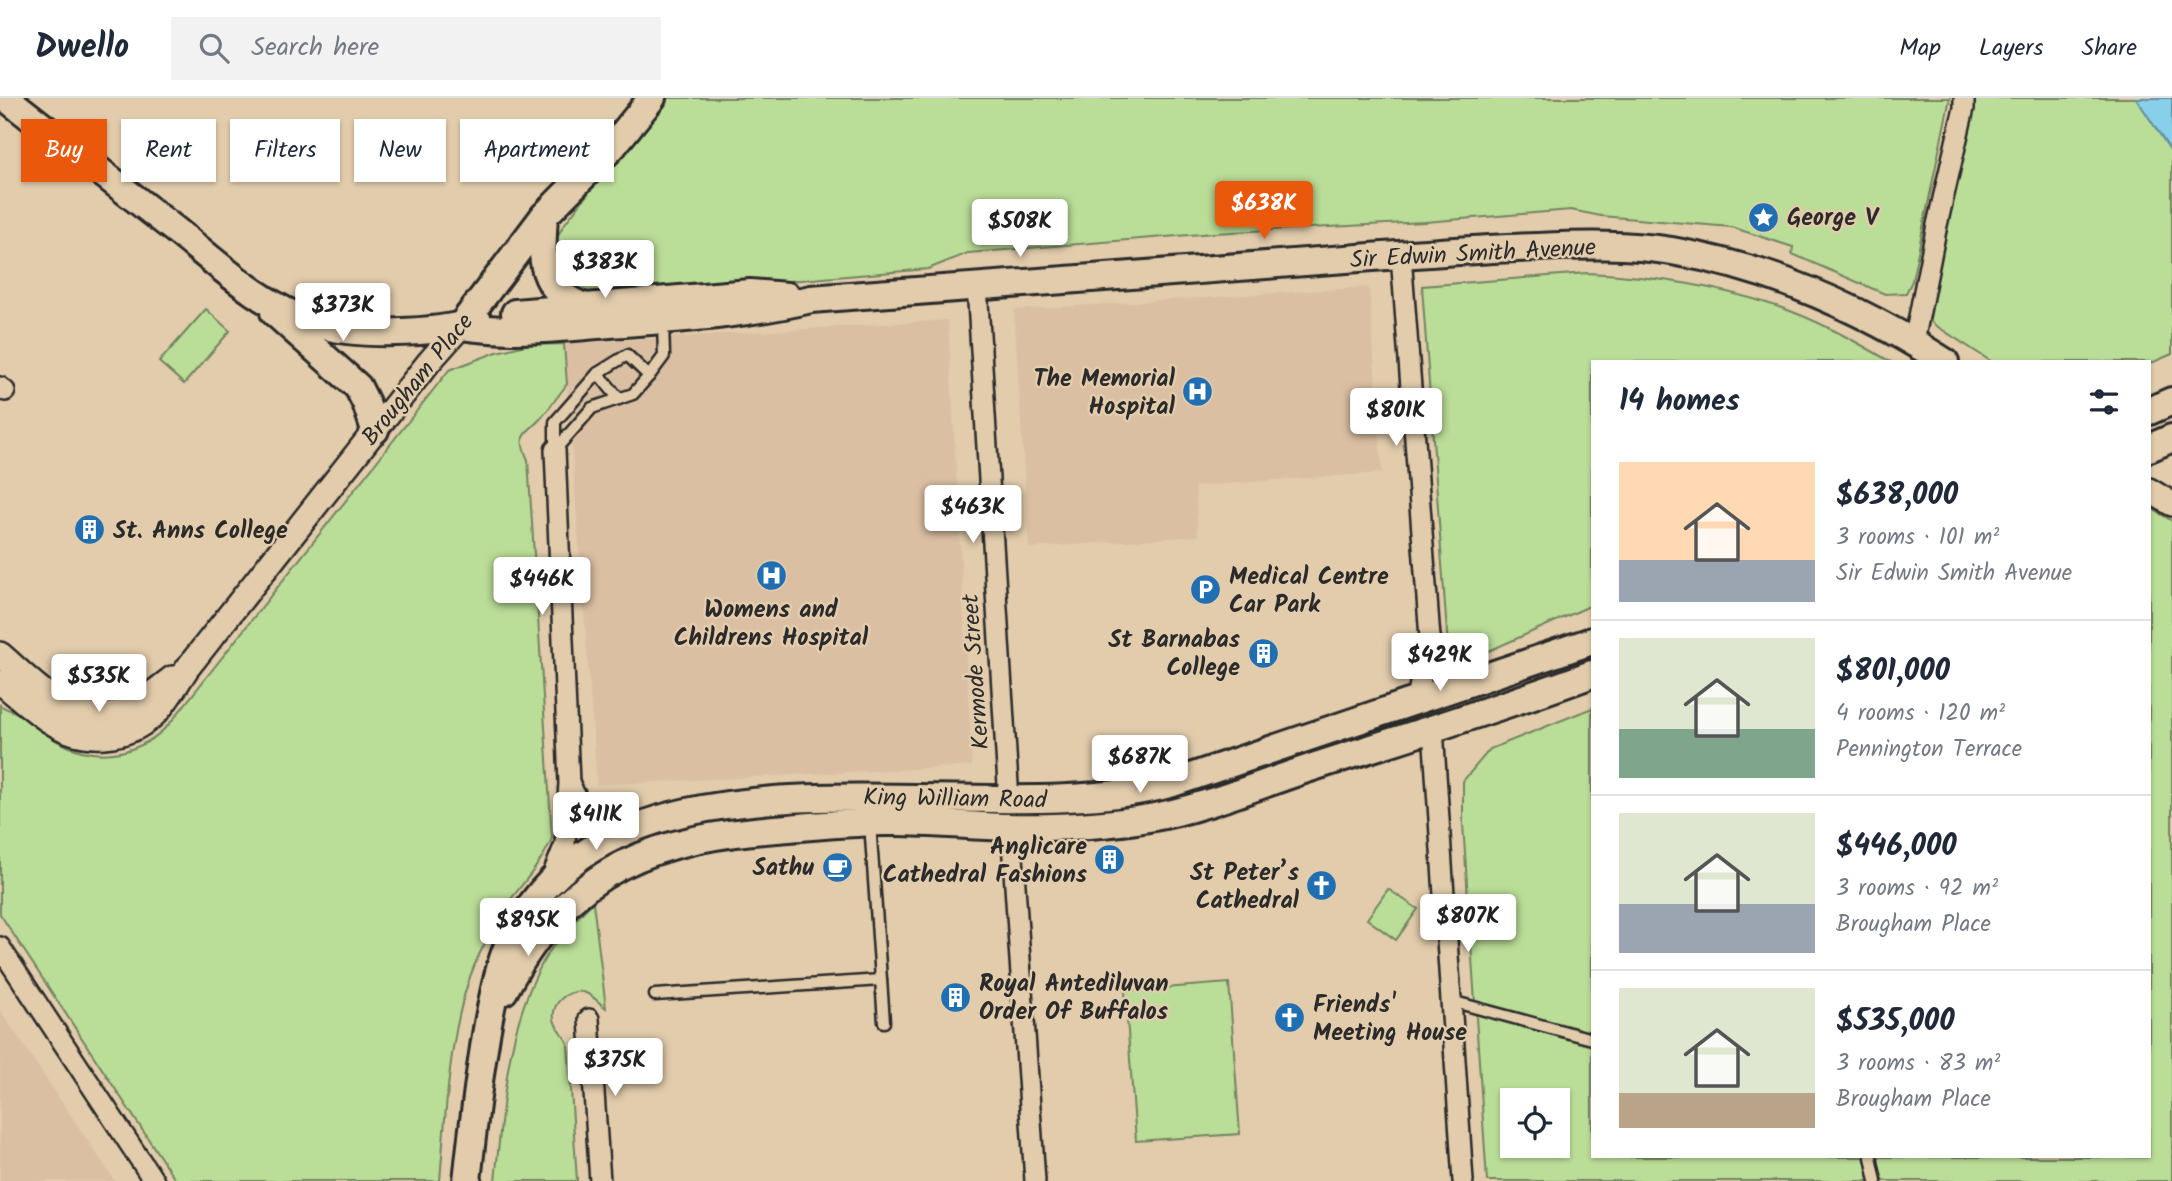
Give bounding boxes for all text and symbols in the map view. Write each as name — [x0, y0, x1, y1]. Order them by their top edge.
search box — [171, 17, 661, 80]
text: Dwello — [35, 22, 129, 75]
text: Search here — [251, 27, 379, 69]
icon: search — [195, 29, 233, 67]
text: Map — [1899, 29, 1941, 68]
text: Layers — [1979, 29, 2043, 68]
text: Share — [2081, 29, 2137, 68]
chip: Buy — [21, 119, 107, 182]
chip: Rent — [121, 119, 216, 182]
chip: Filters — [230, 119, 340, 182]
chip: New — [354, 119, 446, 182]
chip: Apartment — [460, 119, 614, 182]
pin: $638K — [1215, 181, 1313, 241]
text: $638K — [1231, 186, 1297, 222]
place label: George V — [1787, 199, 1880, 238]
pin: $508K — [971, 200, 1069, 259]
place icon: George V — [1747, 200, 1781, 234]
text: $508K — [988, 204, 1052, 240]
street label: Sir Edwin Smith Avenue — [1349, 229, 1597, 280]
pin: $383K — [556, 240, 654, 300]
text: $383K — [572, 245, 638, 281]
pin: $373K — [294, 284, 392, 343]
text: $373K — [311, 288, 375, 324]
street label: Brougham Place — [352, 305, 484, 455]
place label: The Memorial Hospital — [1033, 360, 1176, 427]
hospital icon: The Memorial Hospital — [1181, 375, 1215, 409]
text: 14 homes — [1619, 378, 1740, 426]
icon: filters — [2085, 383, 2123, 421]
pin: $801K — [1347, 388, 1445, 448]
text: $801K — [1366, 393, 1426, 429]
text: $638,000 — [1836, 472, 1958, 520]
pin: $463K — [924, 486, 1022, 545]
text: $463K — [940, 490, 1006, 526]
icon: home — [1675, 490, 1759, 574]
place label: St. Anns College — [113, 512, 288, 551]
building icon: St. Anns College — [73, 513, 107, 547]
text: 3 rooms · 101 m² — [1836, 520, 1999, 556]
text: Sir Edwin Smith Avenue — [1836, 556, 2072, 592]
pin: $446K — [493, 558, 591, 617]
hospital icon: Womens and Childrens Hospital — [754, 558, 788, 592]
place label: Medical Centre Car Park — [1229, 558, 1389, 625]
text: $446K — [510, 562, 575, 598]
parking icon: Medical Centre Car Park — [1189, 573, 1223, 607]
place label: Womens and Childrens Hospital — [674, 591, 869, 658]
street label: Kermode Street — [952, 592, 1001, 751]
place label: St Barnabas College — [1108, 621, 1240, 688]
pin: $429K — [1391, 634, 1489, 693]
building icon: St Barnabas College — [1246, 636, 1280, 670]
text: $429K — [1407, 638, 1473, 674]
text: $801,000 — [1836, 648, 1950, 696]
pin: $535K — [50, 654, 148, 714]
text: $535K — [67, 659, 131, 695]
icon: home — [1675, 666, 1759, 750]
text: 4 rooms · 120 m² — [1836, 696, 2005, 732]
text: Pennington Terrace — [1836, 732, 2022, 768]
pin: $687K — [1091, 736, 1189, 795]
text: $687K — [1108, 740, 1172, 776]
street label: King William Road — [863, 778, 1048, 821]
pin: $411K — [547, 792, 645, 852]
text: $411K — [569, 797, 623, 833]
text: $446,000 — [1836, 823, 1957, 871]
place label: Anglicare Cathedral Fashions — [883, 828, 1087, 895]
icon: home — [1675, 841, 1759, 925]
building icon: Anglicare Cathedral Fashions — [1093, 843, 1127, 877]
place label: Sathu — [753, 849, 814, 888]
cafe icon: Sathu — [820, 850, 854, 884]
place label: St Peter’s Cathedral — [1190, 854, 1300, 921]
church icon: St Peter’s Cathedral — [1305, 869, 1339, 903]
text: 3 rooms · 92 m² — [1836, 871, 1998, 907]
pin: $807K — [1419, 894, 1517, 954]
pin: $895K — [479, 898, 577, 958]
text: $807K — [1436, 899, 1500, 935]
text: $895K — [496, 903, 560, 939]
text: Brougham Place — [1836, 907, 1991, 943]
place label: Royal Antediluvan Order Of Buffalos — [979, 965, 1169, 1032]
building icon: Royal Antediluvan Order Of Buffalos — [939, 980, 973, 1014]
place label: Friends' Meeting House — [1313, 986, 1467, 1053]
text: $535,000 — [1836, 998, 1955, 1046]
church icon: Friends' Meeting House — [1273, 1001, 1307, 1035]
icon: home — [1675, 1016, 1759, 1100]
pin: $375K — [566, 1038, 664, 1098]
text: $375K — [584, 1043, 646, 1079]
text: 3 rooms · 83 m² — [1836, 1046, 2000, 1082]
text: Brougham Place — [1836, 1082, 1991, 1118]
map controls — [1500, 1088, 1570, 1158]
button: locate — [1500, 1088, 1570, 1158]

